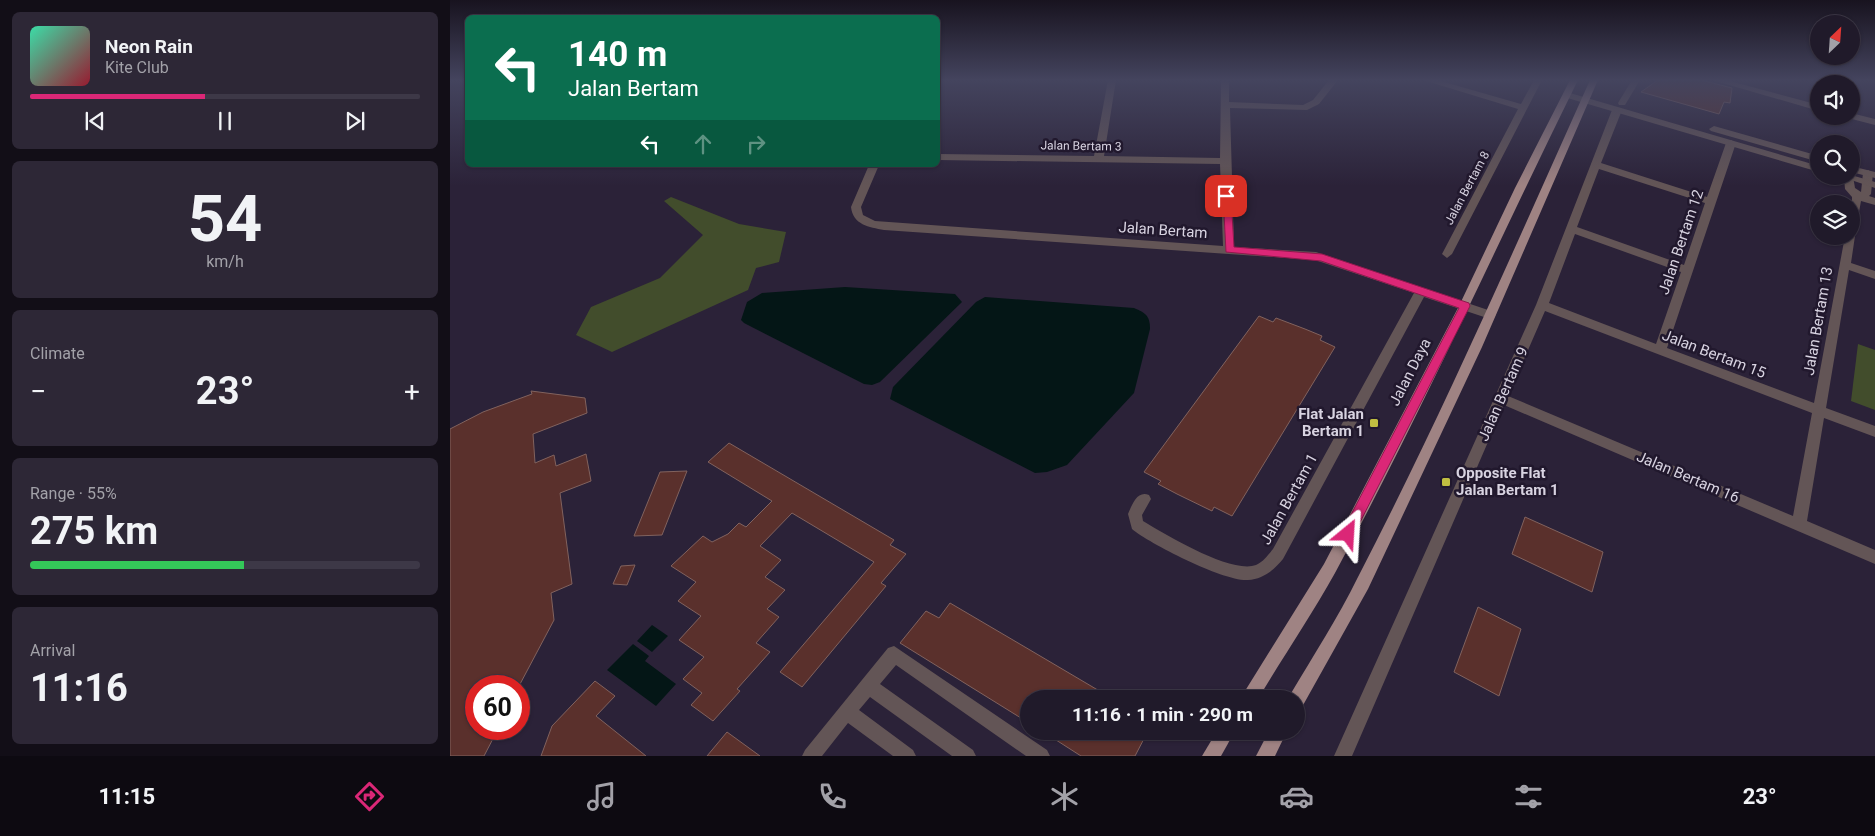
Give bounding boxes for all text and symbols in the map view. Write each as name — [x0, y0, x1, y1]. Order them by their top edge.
north arrow — [1810, 15, 1860, 65]
map controls — [1810, 15, 1860, 245]
text: 140 m — [568, 34, 667, 75]
text: Neon Rain — [105, 35, 193, 58]
icon: left — [485, 35, 550, 100]
text: Kite Club — [105, 58, 169, 77]
button: sound — [1810, 75, 1860, 125]
text: Jalan Bertam — [568, 76, 699, 101]
icon: previous — [81, 107, 109, 135]
icon: pause — [211, 107, 239, 135]
icon: next — [341, 107, 369, 135]
icon: left — [636, 130, 664, 158]
icon: ahead — [689, 130, 717, 158]
icon: right — [742, 130, 770, 158]
button: search — [1810, 135, 1860, 185]
street label: Jalan Bertam 3 — [1040, 138, 1122, 154]
street label: Jalan Bertam 8 — [1442, 149, 1492, 227]
pin — [1205, 175, 1247, 217]
text: 54 — [188, 181, 262, 257]
icon: arrive — [1212, 182, 1240, 210]
street label: Jalan Bertam 12 — [1655, 187, 1707, 297]
button: layers — [1810, 195, 1860, 245]
street label: Jalan Bertam — [1118, 218, 1208, 242]
text: km/h — [206, 252, 244, 271]
street label: Jalan Bertam 13 — [1800, 265, 1836, 377]
street label: Jalan Bertam 15 — [1660, 326, 1768, 382]
street label: Jalan Daya — [1385, 335, 1435, 409]
text: Climate — [30, 344, 85, 363]
street label: Jalan Bertam 9 — [1474, 344, 1532, 444]
text: 23° — [196, 369, 254, 413]
text: − — [30, 375, 46, 408]
text: + — [404, 375, 420, 408]
place label: Flat Jalan Bertam 1 — [1298, 405, 1364, 440]
marker: Flat Jalan Bertam 1 — [1368, 417, 1380, 429]
street label: Jalan Bertam 16 — [1634, 447, 1742, 507]
street label: Jalan Bertam 1 — [1257, 450, 1321, 548]
place label: Opposite Flat Jalan Bertam 1 — [1456, 464, 1559, 499]
marker: Opposite Flat Jalan Bertam 1 — [1440, 476, 1452, 488]
text: Range · 55% — [30, 484, 117, 503]
position arrow — [1321, 507, 1373, 559]
text: 275 km — [30, 509, 158, 553]
text: Arrival — [30, 641, 75, 660]
text: 11:16 — [30, 666, 128, 710]
speed limit sign: 60 — [465, 675, 530, 740]
text: 11:16 · 1 min · 290 m — [1072, 703, 1253, 726]
icon: directions — [352, 779, 387, 814]
icon: music — [584, 779, 619, 814]
icon: phone — [815, 779, 850, 814]
icon: climate — [1047, 779, 1082, 814]
icon: car — [1279, 779, 1314, 814]
icon: filters — [1511, 779, 1546, 814]
text: 11:15 — [98, 784, 155, 809]
text: 23° — [1743, 784, 1776, 809]

